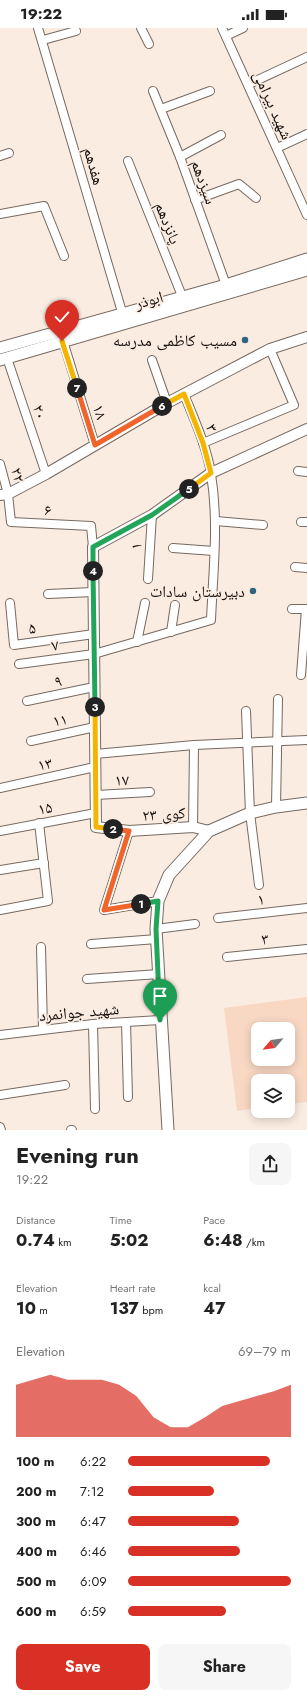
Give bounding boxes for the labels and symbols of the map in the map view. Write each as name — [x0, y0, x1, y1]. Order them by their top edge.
street label: شهید بیرامی — [248, 67, 298, 143]
street label: هفدهم — [78, 144, 110, 188]
street label: سیزدهم — [185, 156, 223, 208]
street label: پانزدهم — [149, 198, 187, 248]
street label: ابوذر — [131, 285, 166, 315]
pin — [45, 300, 79, 341]
place label: مسیب کاظمی مدرسه — [113, 329, 237, 352]
marker: مسیب کاظمی مدرسه — [240, 335, 250, 345]
pin: 7 — [67, 378, 87, 398]
pin: 6 — [152, 396, 172, 416]
street label: ۲۰ — [27, 401, 53, 423]
street label: ۱۸ — [87, 402, 113, 422]
street label: ۳ — [200, 421, 224, 435]
street label: ۲۲ — [5, 465, 31, 485]
pin: 5 — [179, 479, 199, 499]
street label: ۶ — [44, 498, 52, 522]
street label: ۱ — [124, 542, 148, 550]
pin: 4 — [83, 561, 103, 581]
place label: دبیرستان سادات — [150, 580, 245, 603]
marker: دبیرستان سادات — [248, 586, 258, 596]
street label: ۵ — [27, 616, 37, 640]
street label: ۷ — [50, 633, 60, 657]
street label: ۹ — [52, 669, 64, 693]
pin: 3 — [85, 697, 105, 717]
street label: ۱۱ — [51, 707, 69, 733]
street label: ۱۳ — [36, 751, 54, 777]
street label: ۱۷ — [114, 768, 130, 792]
street label: ۱۵ — [36, 795, 54, 821]
street label: کوی ۲۳ — [142, 801, 187, 827]
pin: 2 — [103, 819, 123, 839]
street label: ۱ — [256, 887, 266, 911]
pin: 1 — [131, 894, 151, 914]
street label: ۳ — [260, 927, 270, 951]
pin — [143, 979, 177, 1020]
street label: شهید جوانمرد — [38, 997, 120, 1027]
north arrow — [251, 1022, 295, 1066]

